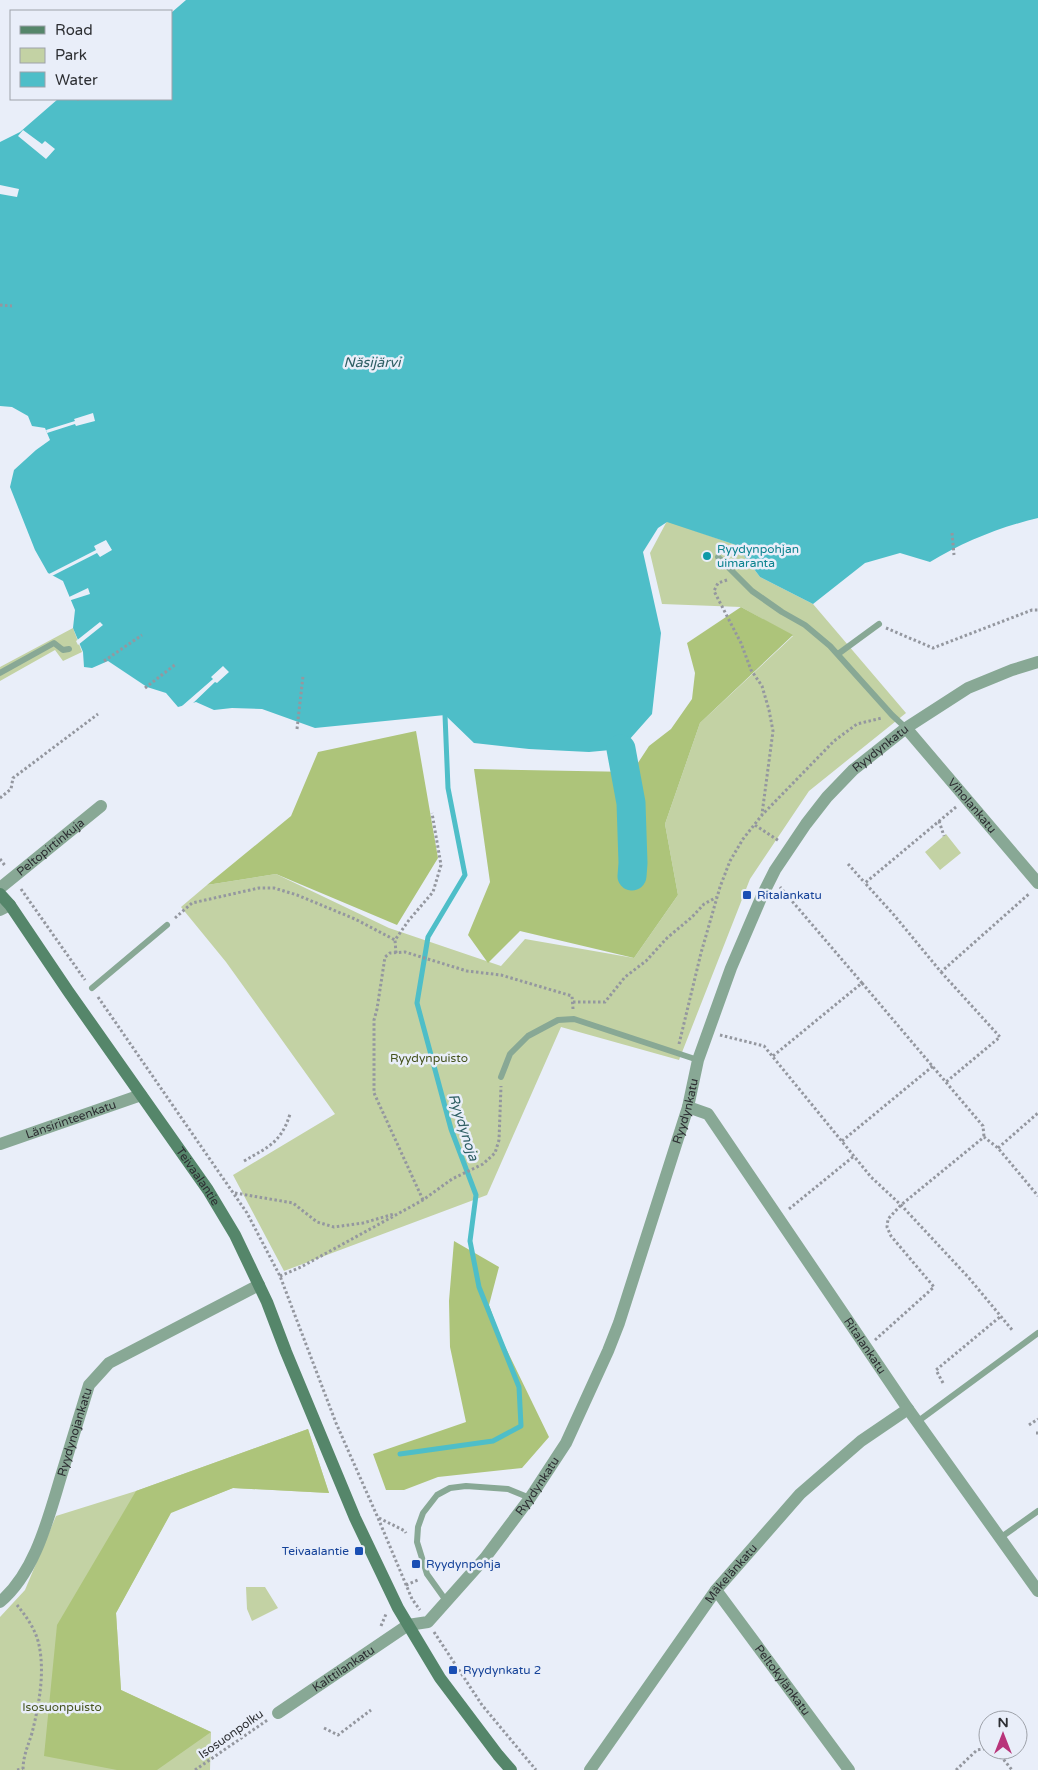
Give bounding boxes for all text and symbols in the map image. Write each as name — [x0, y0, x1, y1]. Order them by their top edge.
legend — [10, 10, 172, 100]
text: Road — [55, 21, 93, 39]
text: Park — [55, 46, 87, 64]
text: Water — [55, 71, 98, 89]
water label: Näsijärvi — [343, 354, 402, 371]
place label: Ryydynpohjan uimaranta — [717, 542, 799, 570]
marker: Ryydynpohjan uimaranta — [701, 550, 713, 562]
street label: Ryydynkatu — [850, 722, 911, 775]
street label: Viholankatu — [945, 775, 999, 836]
street label: Peltopirtinkuja — [14, 815, 87, 879]
place label: Ritalankatu — [757, 888, 822, 902]
marker: Ritalankatu — [741, 889, 753, 901]
park label: Ryydynpuisto — [390, 1051, 468, 1065]
street label: Ryydynkatu — [670, 1077, 701, 1146]
water label: Ryydynoja — [445, 1091, 483, 1164]
street label: Länsirinteenkatu — [24, 1097, 118, 1142]
street label: Teivaalantie — [173, 1145, 223, 1208]
street label: Ritalankatu — [841, 1315, 889, 1376]
street label: Ryydynojankatu — [54, 1386, 95, 1478]
street label: Ryydynkatu — [513, 1454, 562, 1518]
street label: Mäkelänkatu — [702, 1541, 760, 1606]
place label: Teivaalantie — [282, 1544, 349, 1558]
marker: Teivaalantie — [353, 1545, 365, 1557]
place label: Ryydynpohja — [426, 1557, 501, 1571]
marker: Ryydynpohja — [410, 1558, 422, 1570]
street label: Peltokylänkatu — [752, 1642, 813, 1718]
street label: Kalttilankatu — [310, 1643, 377, 1695]
place label: Ryydynkatu 2 — [463, 1663, 541, 1677]
marker: Ryydynkatu 2 — [447, 1664, 459, 1676]
park label: Isosuonpuisto — [22, 1700, 102, 1714]
street label: Isosuonpolku — [196, 1707, 266, 1761]
north arrow — [978, 1710, 1028, 1760]
text: N — [997, 1714, 1009, 1731]

